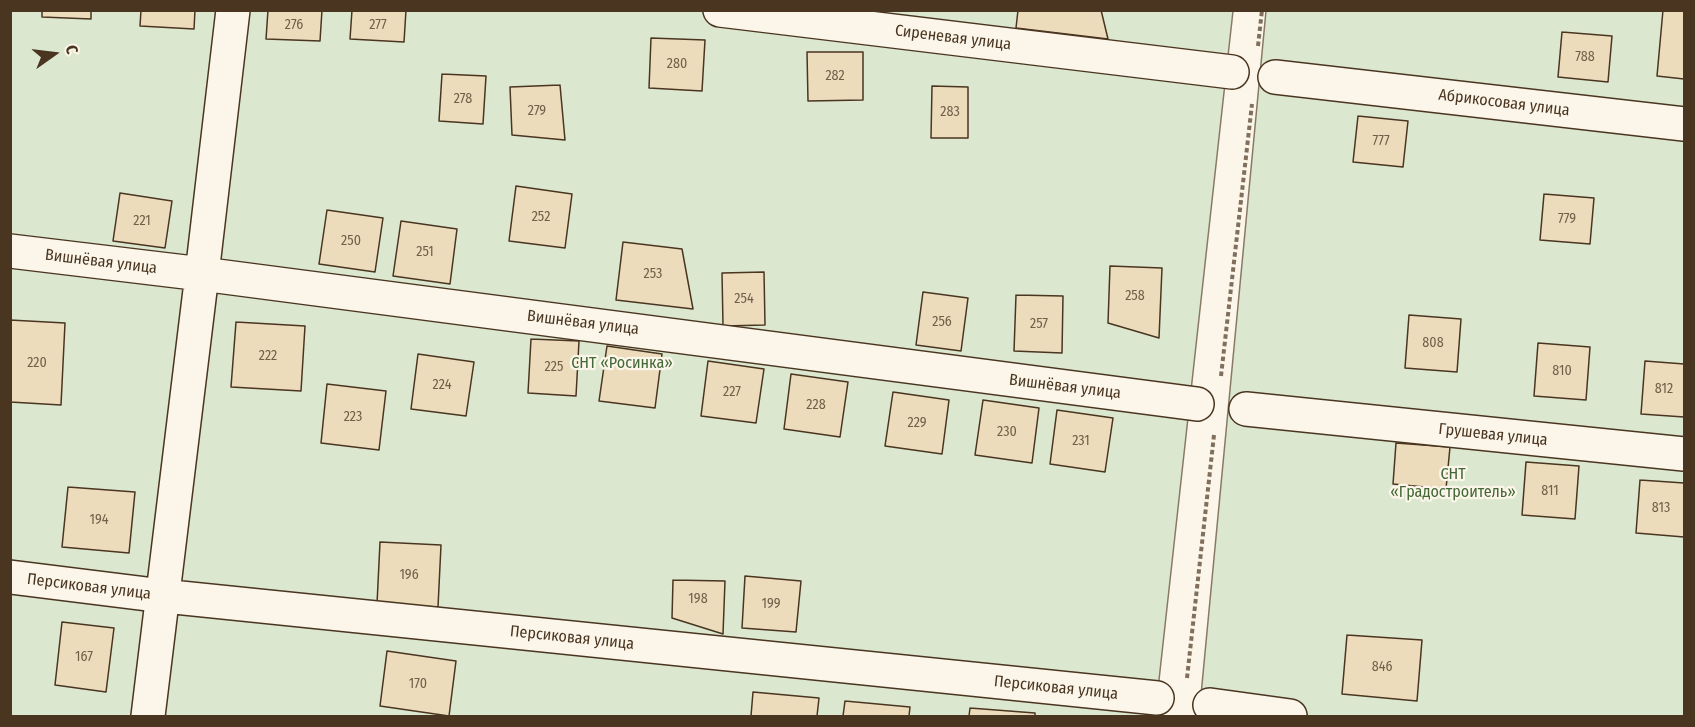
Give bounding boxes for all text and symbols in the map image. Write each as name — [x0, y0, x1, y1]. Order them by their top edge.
house number: 276 — [285, 17, 303, 33]
house number: 277 — [369, 17, 387, 33]
street label: Сиреневая улица — [894, 21, 1012, 55]
north arrow — [24, 24, 84, 84]
text: С — [62, 43, 82, 56]
house number: 788 — [1575, 49, 1595, 65]
house number: 280 — [667, 56, 687, 72]
house number: 282 — [825, 68, 845, 84]
street label: Абрикосовая улица — [1437, 85, 1571, 121]
house number: 278 — [454, 91, 472, 107]
house number: 279 — [528, 103, 546, 119]
house number: 283 — [940, 104, 960, 120]
house number: 777 — [1372, 133, 1390, 149]
house number: 252 — [532, 209, 550, 225]
house number: 779 — [1558, 211, 1576, 227]
house number: 221 — [133, 213, 151, 229]
house number: 250 — [341, 233, 361, 249]
house number: 251 — [416, 244, 434, 260]
street label: Вишнёвая улица — [44, 246, 158, 278]
house number: 253 — [644, 266, 662, 282]
house number: 258 — [1125, 288, 1145, 304]
house number: 254 — [734, 291, 754, 307]
street label: Вишнёвая улица — [526, 307, 640, 339]
house number: 256 — [932, 314, 952, 330]
house number: 257 — [1030, 316, 1048, 332]
house number: 808 — [1422, 335, 1444, 351]
house number: 222 — [259, 348, 277, 364]
park label: СНТ «Росинка» — [571, 354, 673, 374]
house number: 220 — [27, 355, 47, 371]
house number: 225 — [545, 359, 563, 375]
house number: 810 — [1552, 363, 1572, 379]
street label: Вишнёвая улица — [1008, 371, 1122, 403]
house number: 224 — [433, 377, 451, 393]
house number: 812 — [1655, 381, 1673, 397]
house number: 227 — [723, 384, 741, 400]
house number: 228 — [806, 397, 826, 413]
house number: 223 — [344, 409, 362, 425]
house number: 229 — [907, 415, 927, 431]
street label: Грушевая улица — [1437, 420, 1549, 450]
house number: 230 — [997, 424, 1017, 440]
house number: 231 — [1072, 433, 1090, 449]
park label: СНТ «Градостроитель» — [1390, 465, 1516, 503]
house number: 811 — [1541, 483, 1559, 499]
house number: 813 — [1652, 500, 1670, 516]
house number: 194 — [90, 512, 108, 528]
house number: 196 — [399, 567, 419, 583]
street label: Персиковая улица — [26, 570, 152, 604]
house number: 198 — [688, 591, 708, 607]
house number: 199 — [761, 596, 781, 612]
street label: Персиковая улица — [509, 622, 635, 654]
house number: 167 — [75, 649, 93, 665]
house number: 846 — [1372, 659, 1392, 675]
street label: Персиковая улица — [993, 672, 1119, 704]
house number: 170 — [409, 676, 427, 692]

